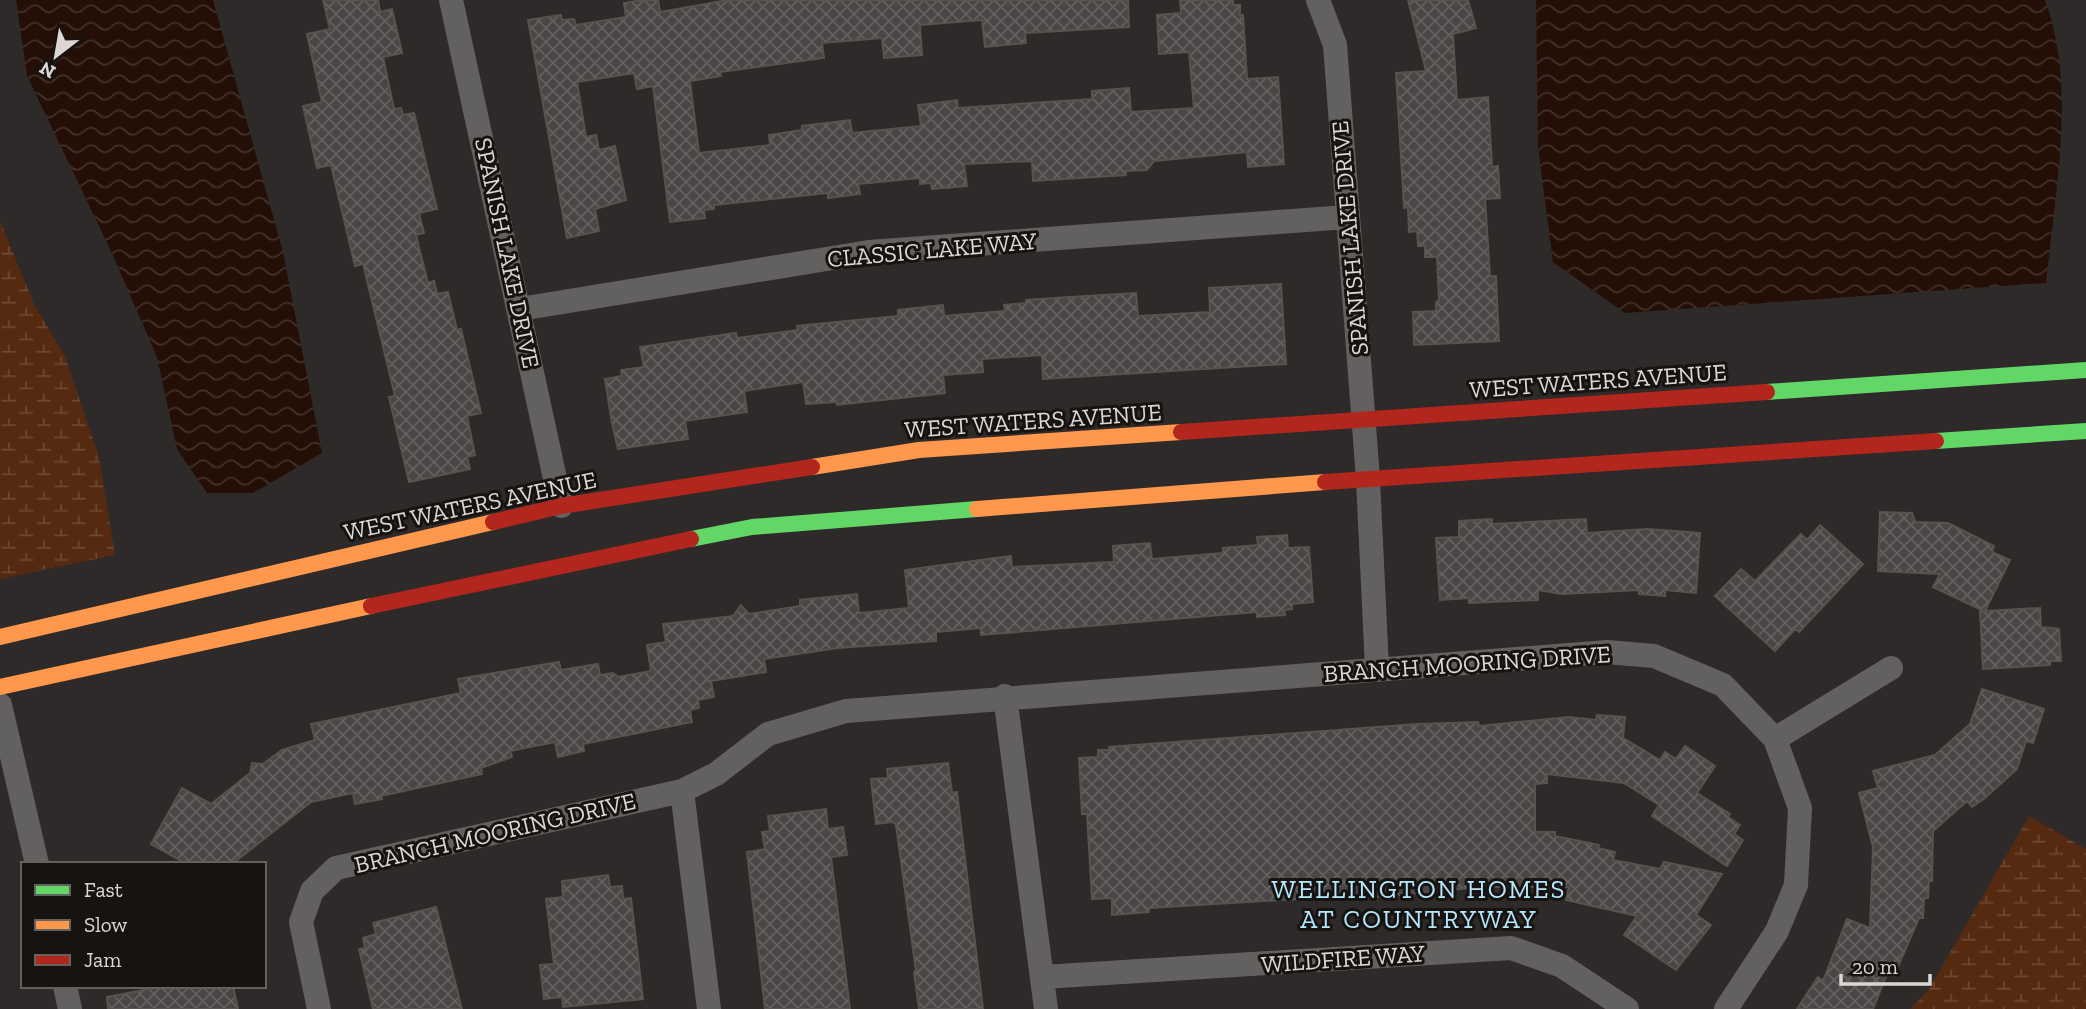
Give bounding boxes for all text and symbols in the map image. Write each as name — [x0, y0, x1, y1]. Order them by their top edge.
north arrow — [21, 21, 91, 91]
text: N — [35, 57, 60, 84]
street label: SPANISH LAKE DRIVE — [1325, 120, 1374, 356]
street label: SPANISH LAKE DRIVE — [469, 135, 546, 371]
street label: CLASSIC LAKE WAY — [826, 226, 1038, 273]
street label: WEST WATERS AVENUE — [1468, 357, 1727, 404]
street label: WEST WATERS AVENUE — [903, 397, 1162, 444]
street label: WEST WATERS AVENUE — [341, 465, 599, 546]
street label: BRANCH MOORING DRIVE — [1322, 639, 1612, 688]
street label: BRANCH MOORING DRIVE — [351, 786, 638, 879]
legend — [21, 862, 266, 988]
district label: WELLINGTON HOMES AT COUNTRYWAY — [1272, 873, 1566, 935]
text: Fast — [84, 877, 123, 902]
text: Slow — [84, 912, 127, 937]
street label: WILDFIRE WAY — [1260, 938, 1426, 979]
scale bar — [1841, 942, 1930, 986]
text: Jam — [84, 947, 121, 972]
text: 20 m — [1852, 954, 1898, 979]

